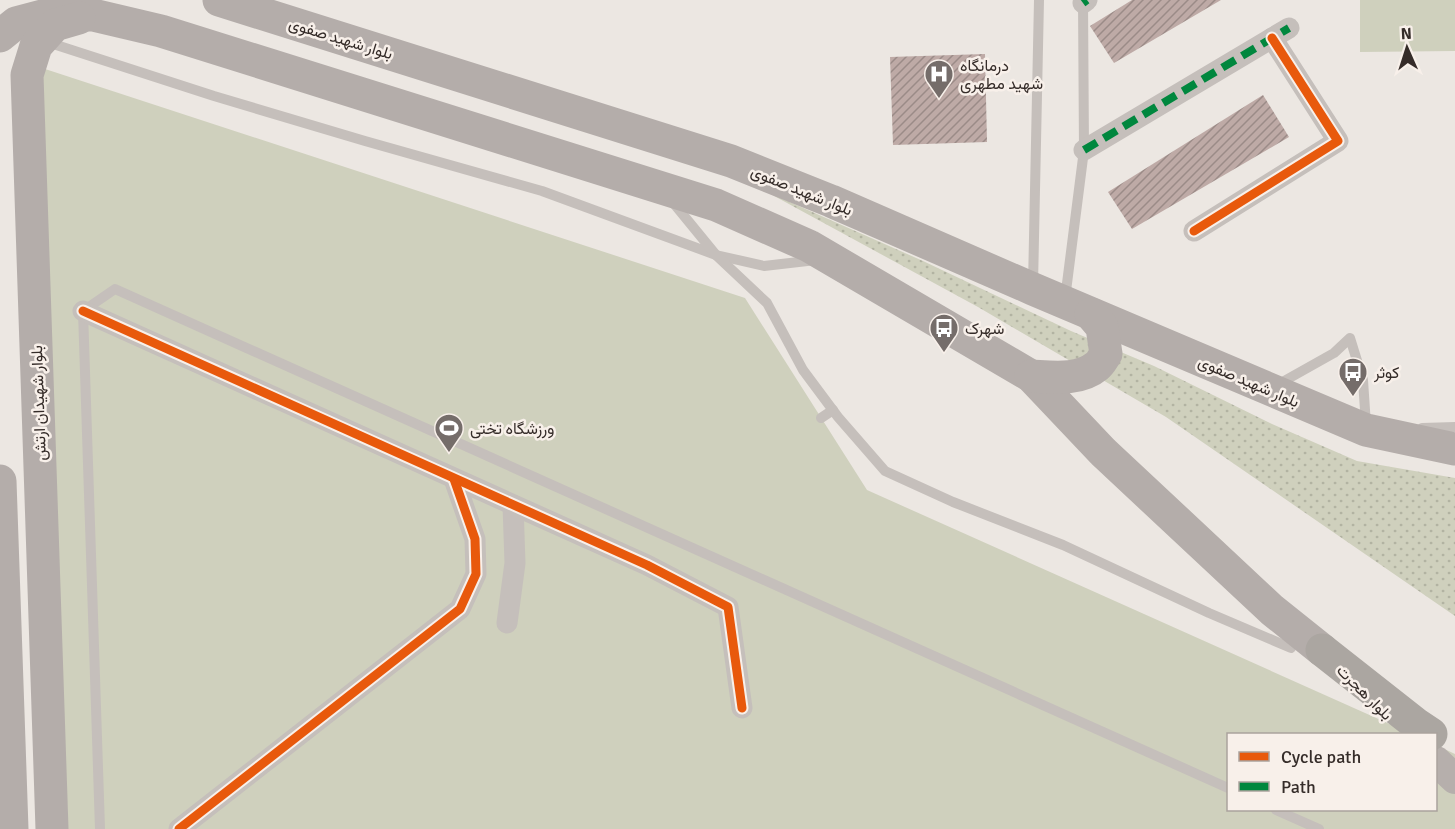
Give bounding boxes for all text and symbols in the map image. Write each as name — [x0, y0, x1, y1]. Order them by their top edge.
street label: بلوار شهید صفوی — [286, 14, 395, 64]
north arrow — [1377, 18, 1437, 78]
text: N — [1400, 24, 1412, 44]
place label: درمانگاه شهید مطهری — [960, 56, 1043, 94]
hospital icon: درمانگاه شهید مطهری — [923, 58, 955, 100]
street label: بلوار شهید صفوی — [748, 161, 855, 220]
bus stop icon: شهرک — [928, 312, 960, 354]
place label: شهرک — [965, 319, 1004, 339]
street label: بلوار شهیدان ارتش — [27, 345, 51, 461]
street label: بلوار شهید صفوی — [1195, 352, 1302, 412]
bus stop icon: کوثر — [1337, 356, 1369, 398]
place label: کوثر — [1373, 363, 1399, 383]
sports icon: ورزشگاه تختی — [433, 412, 465, 454]
place label: ورزشگاه تختی — [470, 419, 554, 439]
street label: بلوار هجرت — [1332, 661, 1396, 725]
legend — [1227, 733, 1437, 811]
text: Cycle path — [1281, 746, 1361, 768]
text: Path — [1281, 776, 1316, 798]

